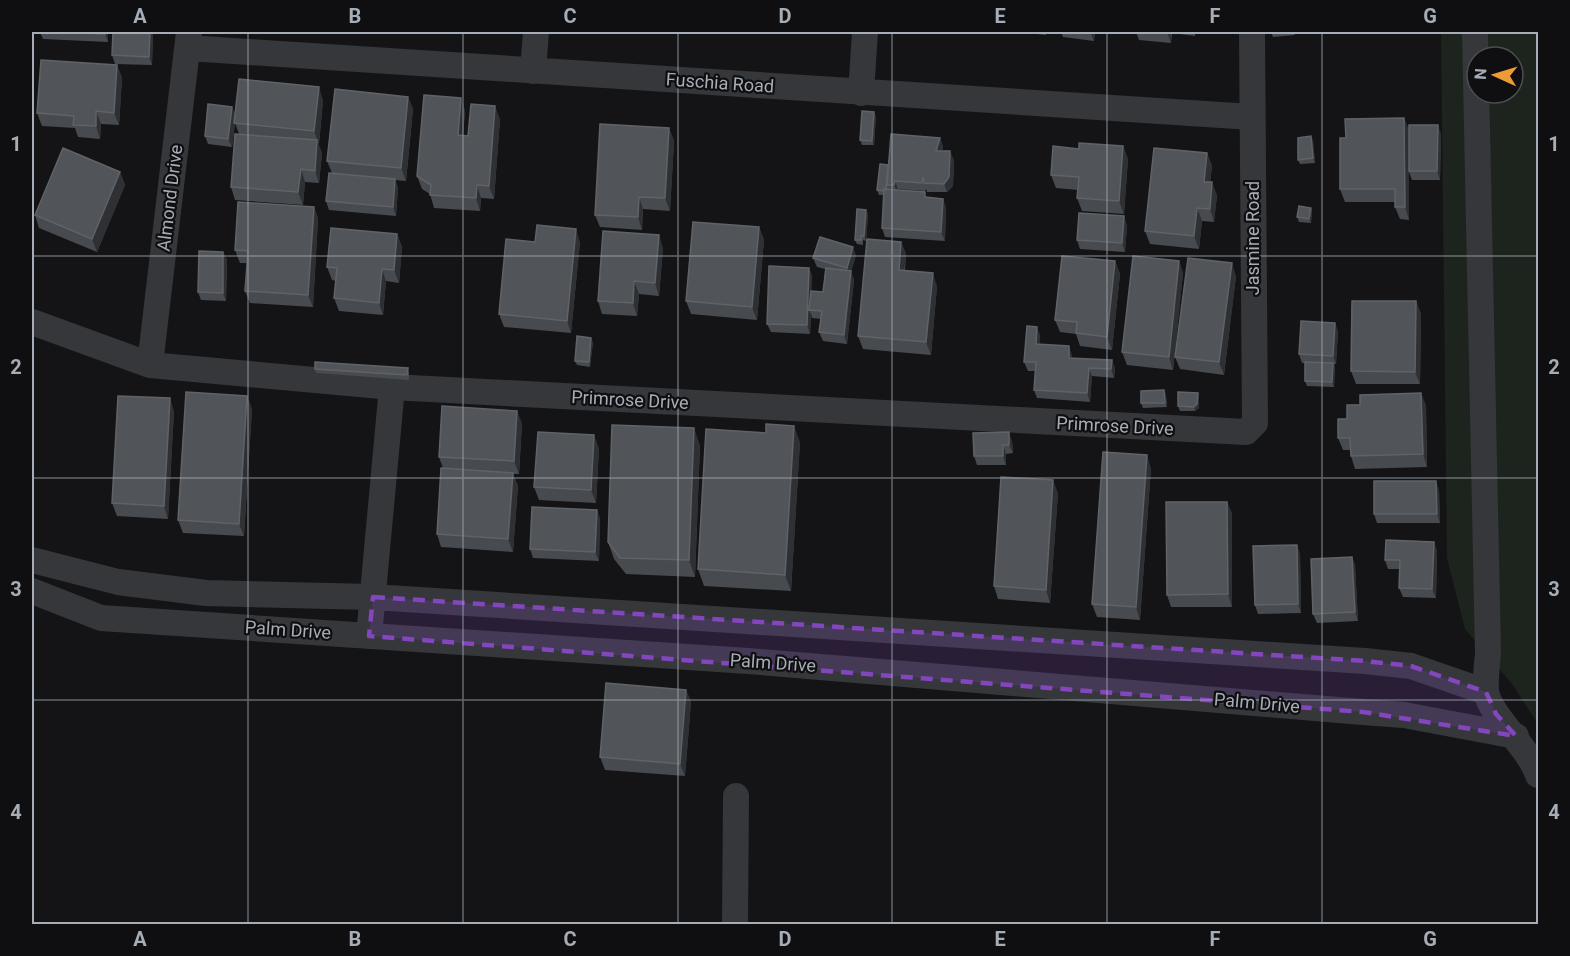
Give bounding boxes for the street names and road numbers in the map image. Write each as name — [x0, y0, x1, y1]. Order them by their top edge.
street label: Fuschia Road — [665, 68, 775, 97]
street label: Almond Drive — [153, 143, 186, 252]
street label: Jasmine Road — [1242, 181, 1263, 295]
street label: Primrose Drive — [571, 386, 689, 413]
street label: Primrose Drive — [1056, 412, 1174, 439]
street label: Palm Drive — [244, 616, 332, 643]
street label: Palm Drive — [729, 649, 817, 676]
street label: Palm Drive — [1213, 688, 1301, 717]

